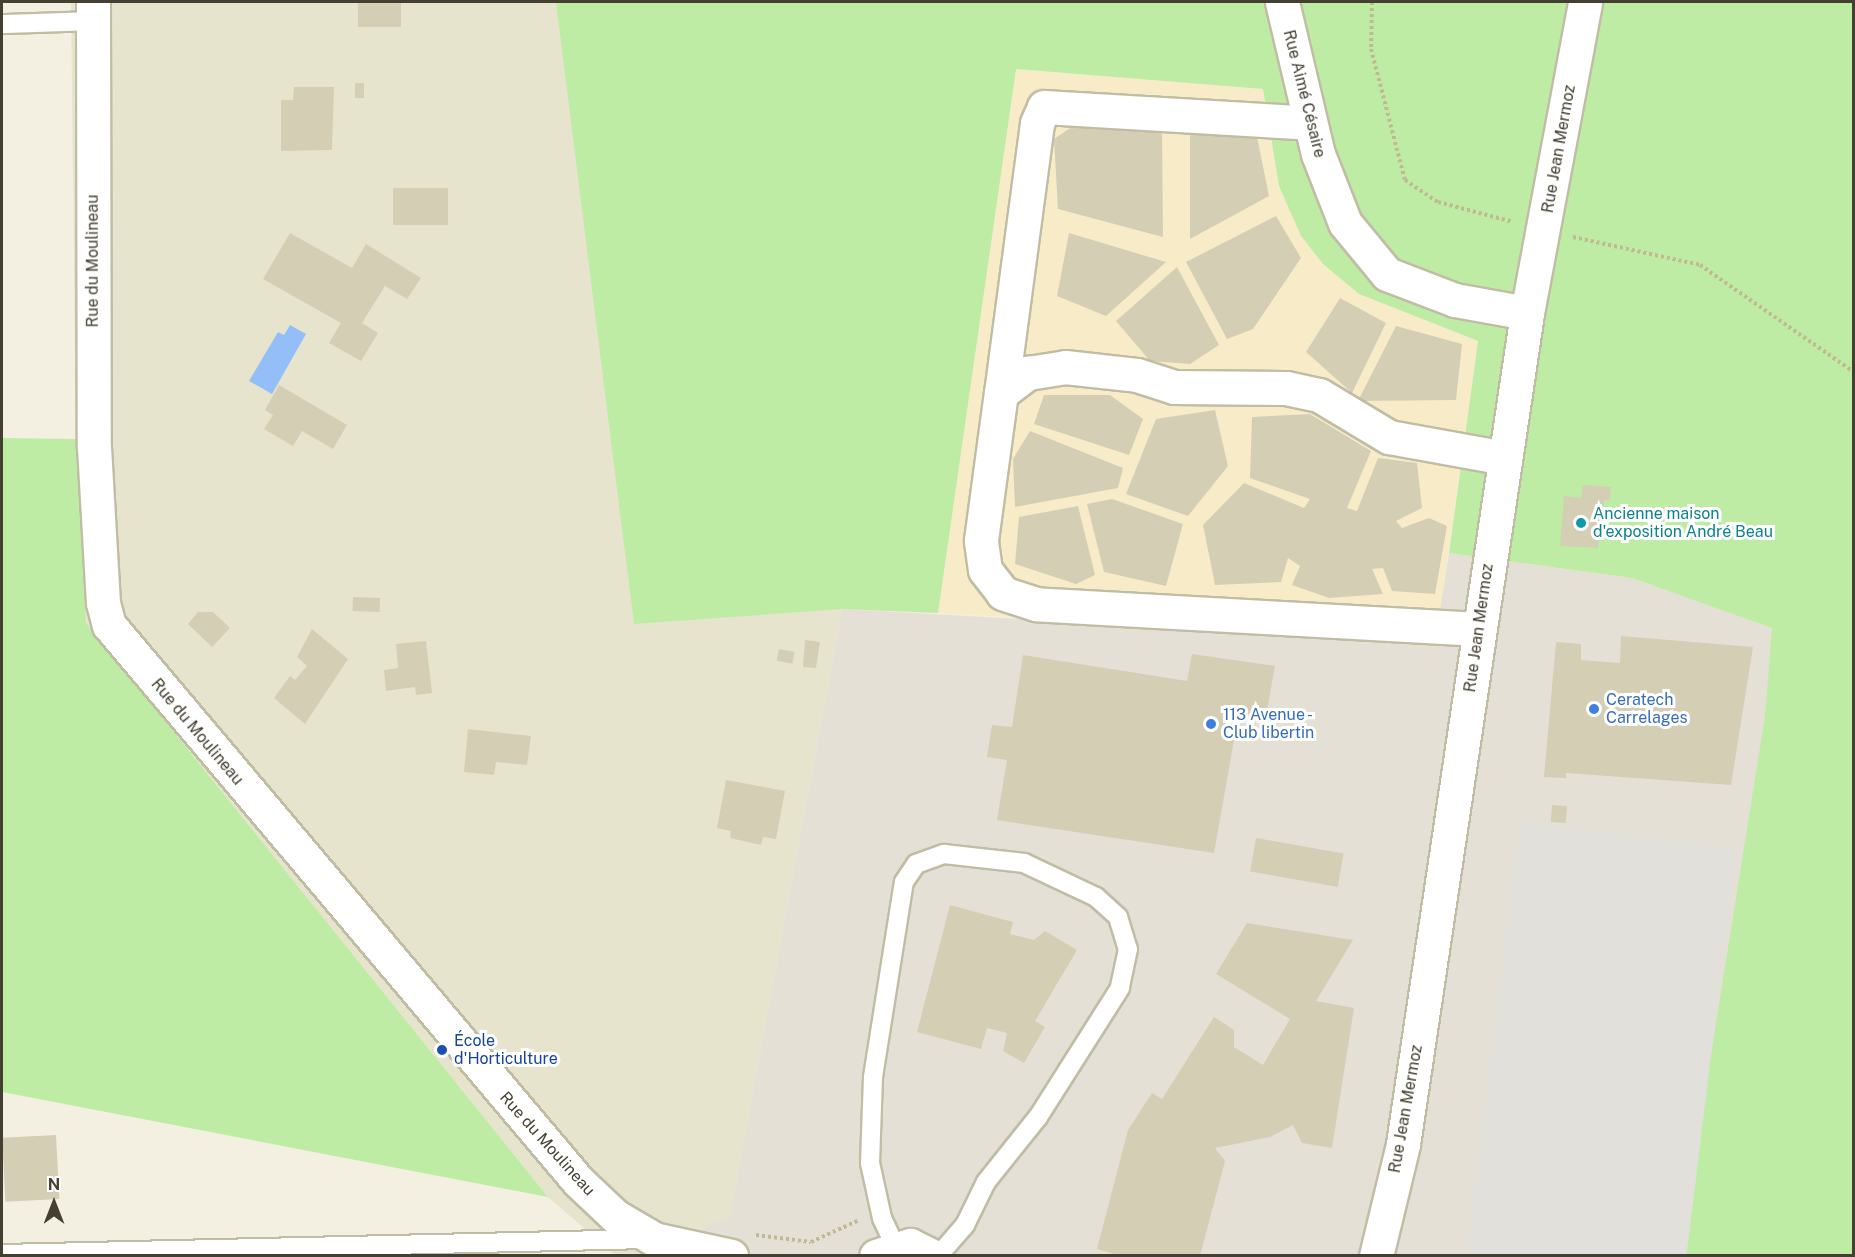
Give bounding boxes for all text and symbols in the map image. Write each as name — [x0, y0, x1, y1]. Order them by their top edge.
street label: Rue Aimé Césaire — [1279, 28, 1329, 160]
street label: Rue Jean Mermoz — [1538, 83, 1580, 215]
street label: Rue du Moulineau — [83, 194, 103, 328]
place label: Ancienne maison d'exposition André Beau — [1593, 504, 1773, 542]
marker: Ancienne maison d'exposition André Beau — [1574, 516, 1588, 530]
street label: Rue Jean Mermoz — [1460, 562, 1498, 694]
street label: Rue du Moulineau — [147, 675, 247, 789]
place label: Ceratech Carrelages — [1606, 690, 1688, 728]
marker: Ceratech Carrelages — [1587, 702, 1601, 716]
place label: 113 Avenue - Club libertin — [1223, 705, 1315, 743]
marker: 113 Avenue - Club libertin — [1204, 717, 1218, 731]
place label: École d'Horticulture — [454, 1031, 558, 1069]
marker: École d'Horticulture — [435, 1043, 449, 1057]
street label: Rue Jean Mermoz — [1385, 1043, 1427, 1175]
street label: Rue du Moulineau — [495, 1088, 599, 1200]
north arrow — [24, 1173, 84, 1233]
text: N — [48, 1175, 60, 1194]

